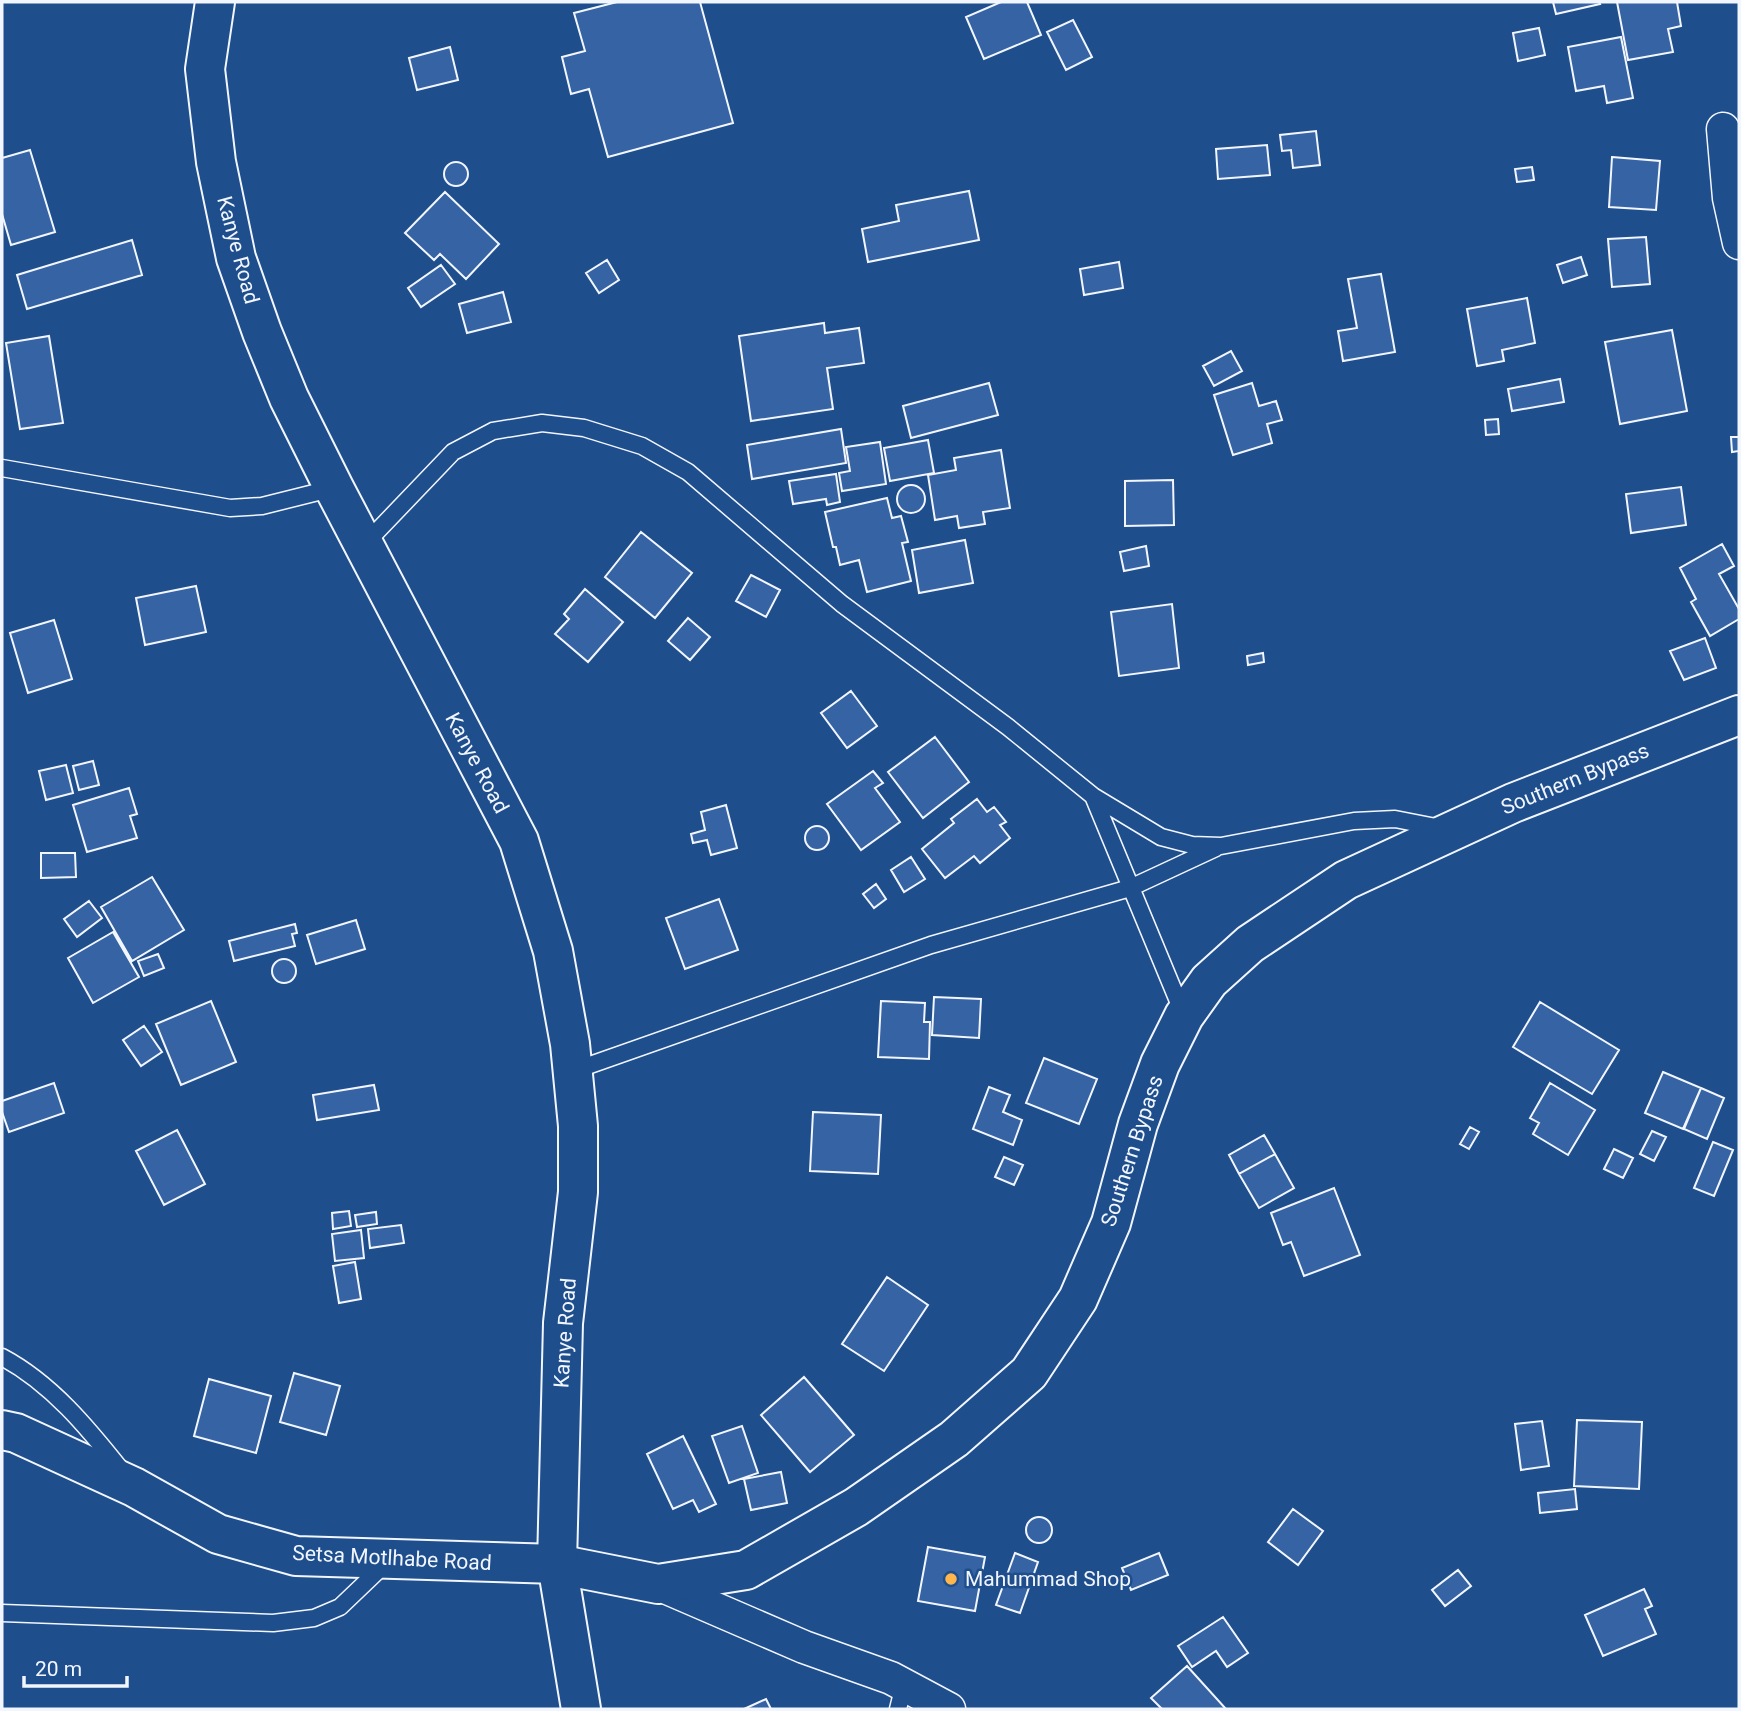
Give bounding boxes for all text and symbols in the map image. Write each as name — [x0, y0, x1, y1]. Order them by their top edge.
street label: Kanye Road — [212, 194, 264, 306]
street label: Kanye Road — [440, 709, 514, 817]
street label: Southern Bypass — [1498, 738, 1652, 820]
street label: Southern Bypass — [1096, 1072, 1168, 1230]
street label: Kanye Road — [549, 1277, 581, 1389]
street label: Setsa Motlhabe Road — [292, 1541, 492, 1575]
place label: Mahummad Shop — [965, 1567, 1131, 1591]
marker: Mahummad Shop — [943, 1571, 959, 1587]
scale bar — [24, 1644, 128, 1688]
text: 20 m — [35, 1657, 82, 1681]

